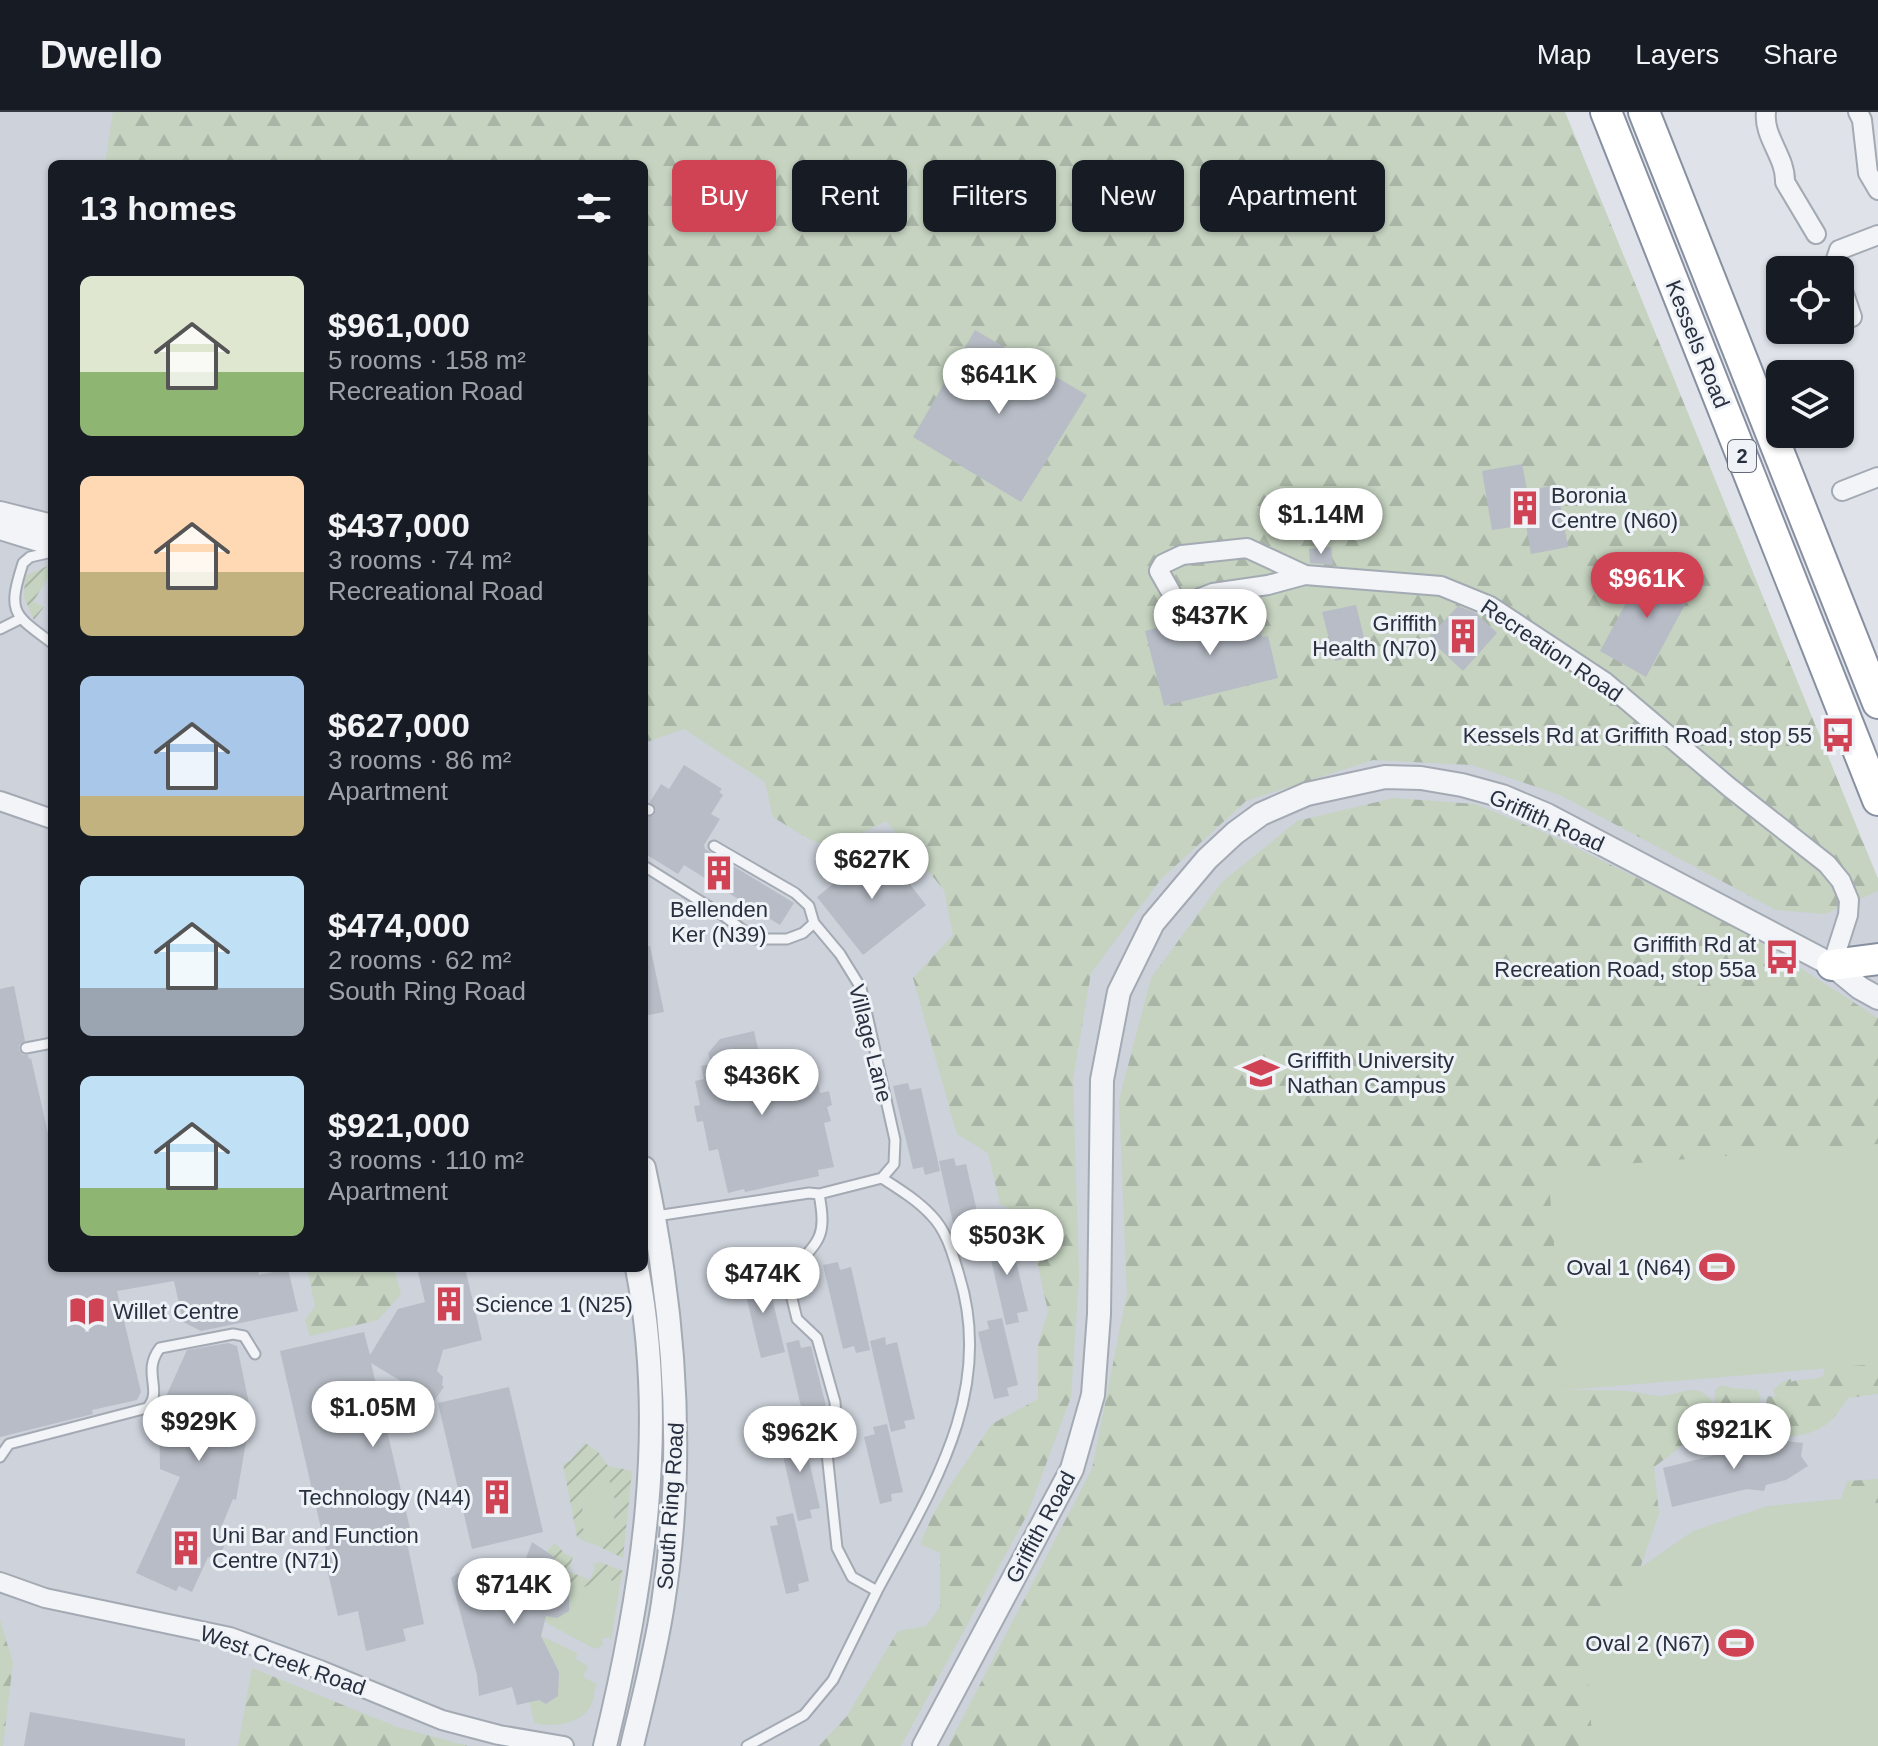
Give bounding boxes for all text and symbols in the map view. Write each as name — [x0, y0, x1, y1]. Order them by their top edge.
text: Dwello — [40, 34, 162, 76]
text: Map — [1537, 39, 1591, 70]
text: Layers — [1635, 39, 1719, 70]
text: Share — [1763, 39, 1838, 70]
chip: Buy — [672, 160, 776, 232]
chip: Rent — [792, 160, 907, 232]
chip: Filters — [923, 160, 1056, 232]
chip: New — [1072, 160, 1184, 232]
chip: Apartment — [1200, 160, 1385, 232]
icon: filters — [572, 186, 616, 230]
text: 13 homes — [80, 189, 237, 227]
map controls — [1766, 256, 1854, 448]
button: locate — [1766, 256, 1854, 344]
street label: Kessels Road — [1661, 277, 1735, 412]
text: $961,000 — [328, 306, 470, 344]
icon: home — [144, 308, 240, 404]
text: 5 rooms · 158 m² — [328, 345, 526, 375]
pin: $641K — [943, 348, 1055, 416]
text: $641K — [961, 359, 1037, 389]
button: layers — [1766, 360, 1854, 448]
text: Recreation Road — [328, 376, 523, 406]
road number: 2 — [1728, 440, 1756, 472]
place label: Boronia Centre (N60) — [1551, 483, 1678, 533]
pin: $1.14M — [1256, 488, 1386, 556]
building icon: Boronia Centre (N60) — [1506, 489, 1544, 527]
text: $1.14M — [1278, 499, 1364, 529]
text: $437,000 — [328, 506, 470, 544]
icon: home — [144, 508, 240, 604]
text: 3 rooms · 74 m² — [328, 545, 512, 575]
pin: $961K — [1591, 552, 1703, 620]
text: $961K — [1609, 563, 1685, 593]
text: Recreational Road — [328, 576, 543, 606]
pin: $437K — [1154, 589, 1266, 657]
street label: Recreation Road — [1476, 594, 1627, 707]
text: $437K — [1172, 600, 1248, 630]
place label: Griffith Health (N70) — [1312, 611, 1437, 661]
building icon: Griffith Health (N70) — [1444, 617, 1482, 655]
text: $627,000 — [328, 706, 470, 744]
icon: home — [144, 708, 240, 804]
bus stop icon: Kessels Rd at Griffith Road, stop 55 — [1819, 716, 1857, 754]
place label: Kessels Rd at Griffith Road, stop 55 — [1463, 723, 1812, 748]
text: 3 rooms · 86 m² — [328, 745, 512, 775]
text: Apartment — [328, 776, 448, 806]
street label: Griffith Road — [1485, 784, 1608, 857]
pin: $627K — [816, 833, 928, 901]
text: $627K — [834, 844, 910, 874]
building icon: Bellenden Ker (N39) — [700, 854, 738, 892]
place label: Bellenden Ker (N39) — [670, 897, 768, 947]
text: $474,000 — [328, 906, 470, 944]
icon: home — [144, 908, 240, 1004]
place label: Griffith Rd at Recreation Road, stop 55a — [1494, 932, 1757, 982]
bus stop icon: Griffith Rd at Recreation Road, stop 55a — [1763, 938, 1801, 976]
text: 2 rooms · 62 m² — [328, 945, 512, 975]
text: South Ring Road — [328, 976, 526, 1006]
street label: Village Lane — [844, 982, 897, 1105]
place label: Griffith University Nathan Campus — [1287, 1048, 1454, 1098]
pin: $436K — [706, 1049, 818, 1117]
school or university icon: Griffith University Nathan Campus — [1242, 1054, 1280, 1092]
text: $436K — [724, 1060, 800, 1090]
text: $921,000 — [328, 1106, 470, 1144]
icon: home — [144, 1108, 240, 1204]
text: 3 rooms · 110 m² — [328, 1145, 524, 1175]
text: Apartment — [328, 1176, 448, 1206]
pin: $503K — [951, 1209, 1063, 1277]
text: $503K — [969, 1220, 1045, 1250]
pin: $474K — [707, 1247, 819, 1315]
sports icon: Oval 1 (N64) — [1698, 1248, 1736, 1286]
place label: Oval 1 (N64) — [1566, 1255, 1691, 1280]
text: $474K — [725, 1258, 801, 1288]
building icon: Science 1 (N25) — [430, 1285, 468, 1323]
library icon: Willet Centre — [68, 1292, 106, 1330]
place label: Science 1 (N25) — [475, 1292, 633, 1317]
place label: Willet Centre — [113, 1299, 239, 1324]
pin: $1.05M — [308, 1381, 438, 1449]
text: $1.05M — [330, 1392, 416, 1422]
pin: $929K — [143, 1395, 255, 1463]
pin: $921K — [1678, 1403, 1790, 1471]
text: $929K — [161, 1406, 237, 1436]
pin: $962K — [744, 1406, 856, 1474]
text: $921K — [1696, 1414, 1772, 1444]
text: $962K — [762, 1417, 838, 1447]
street label: South Ring Road — [652, 1422, 689, 1590]
street label: Griffith Road — [1001, 1467, 1080, 1587]
building icon: Technology (N44) — [478, 1478, 516, 1516]
place label: Technology (N44) — [299, 1485, 471, 1510]
place label: Uni Bar and Function Centre (N71) — [212, 1523, 419, 1573]
building icon: Uni Bar and Function Centre (N71) — [167, 1529, 205, 1567]
pin: $714K — [458, 1558, 570, 1626]
text: $714K — [476, 1569, 552, 1599]
street label: West Creek Road — [197, 1620, 369, 1700]
sports icon: Oval 2 (N67) — [1717, 1624, 1755, 1662]
place label: Oval 2 (N67) — [1585, 1631, 1710, 1656]

